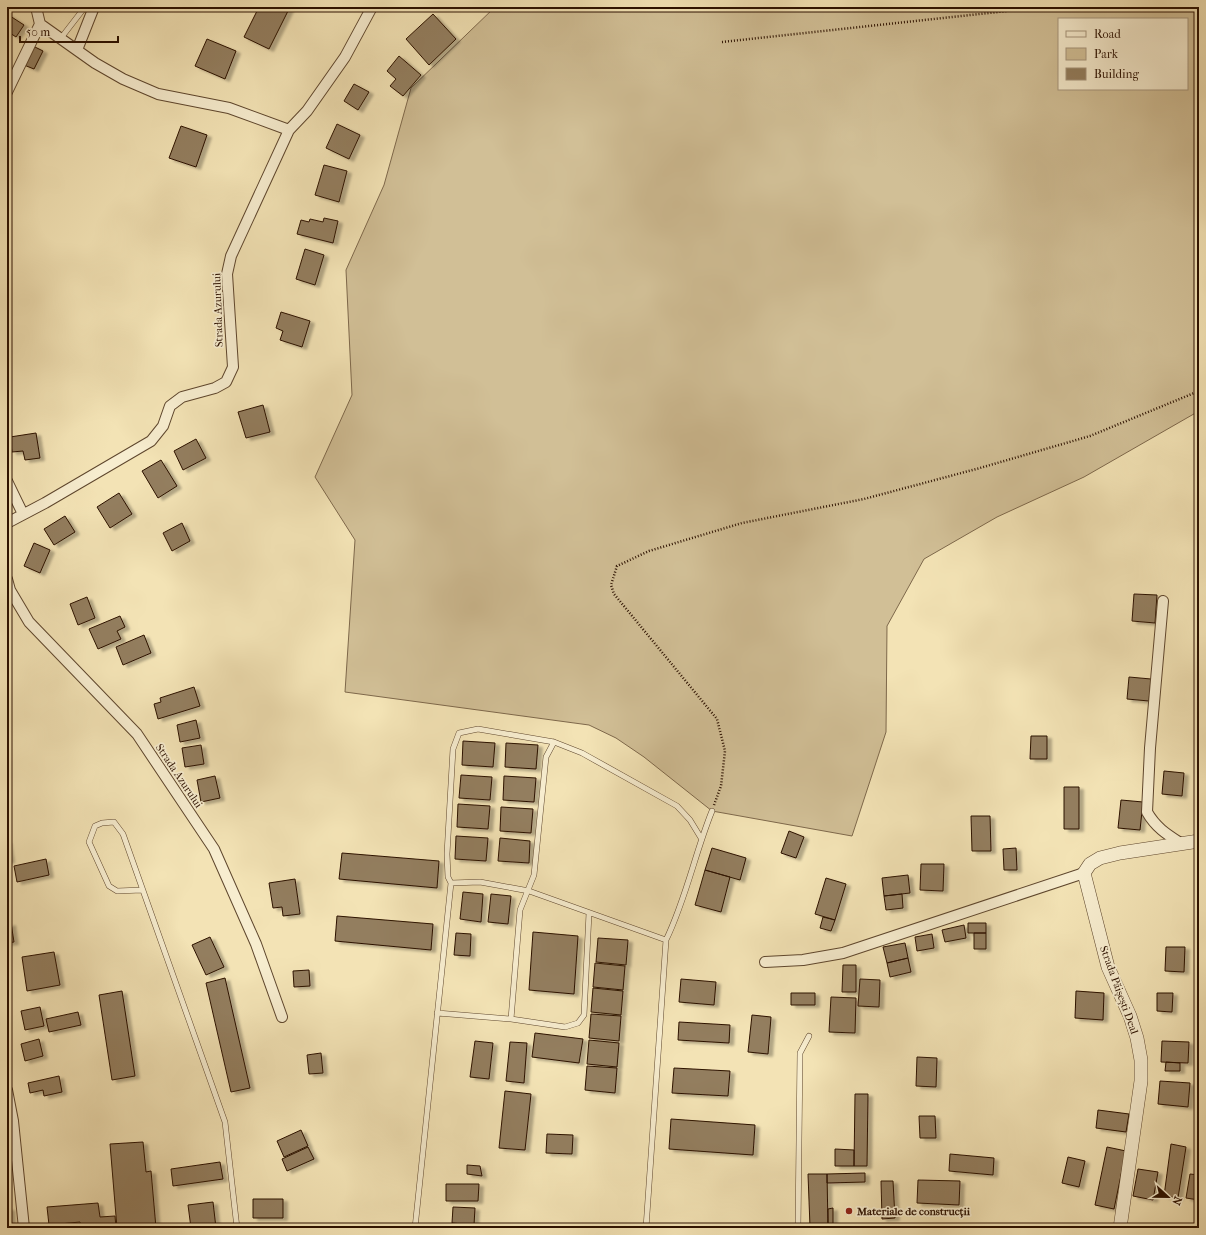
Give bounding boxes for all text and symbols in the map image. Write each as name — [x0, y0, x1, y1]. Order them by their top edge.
scale bar — [20, 18, 118, 44]
legend — [1058, 18, 1188, 90]
text: 50 m — [26, 25, 50, 39]
text: Road — [1094, 27, 1121, 41]
text: Park — [1094, 47, 1119, 61]
text: Building — [1094, 67, 1139, 81]
street label: Strada Azurului — [210, 272, 226, 347]
street label: Strada Azurului — [153, 742, 206, 811]
street label: Strada Păișești Deal — [1097, 944, 1141, 1036]
north arrow — [1148, 1177, 1188, 1217]
text: N — [1169, 1194, 1184, 1207]
place label: Materiale de construcții — [856, 1205, 971, 1218]
marker: Materiale de construcții — [844, 1206, 854, 1216]

